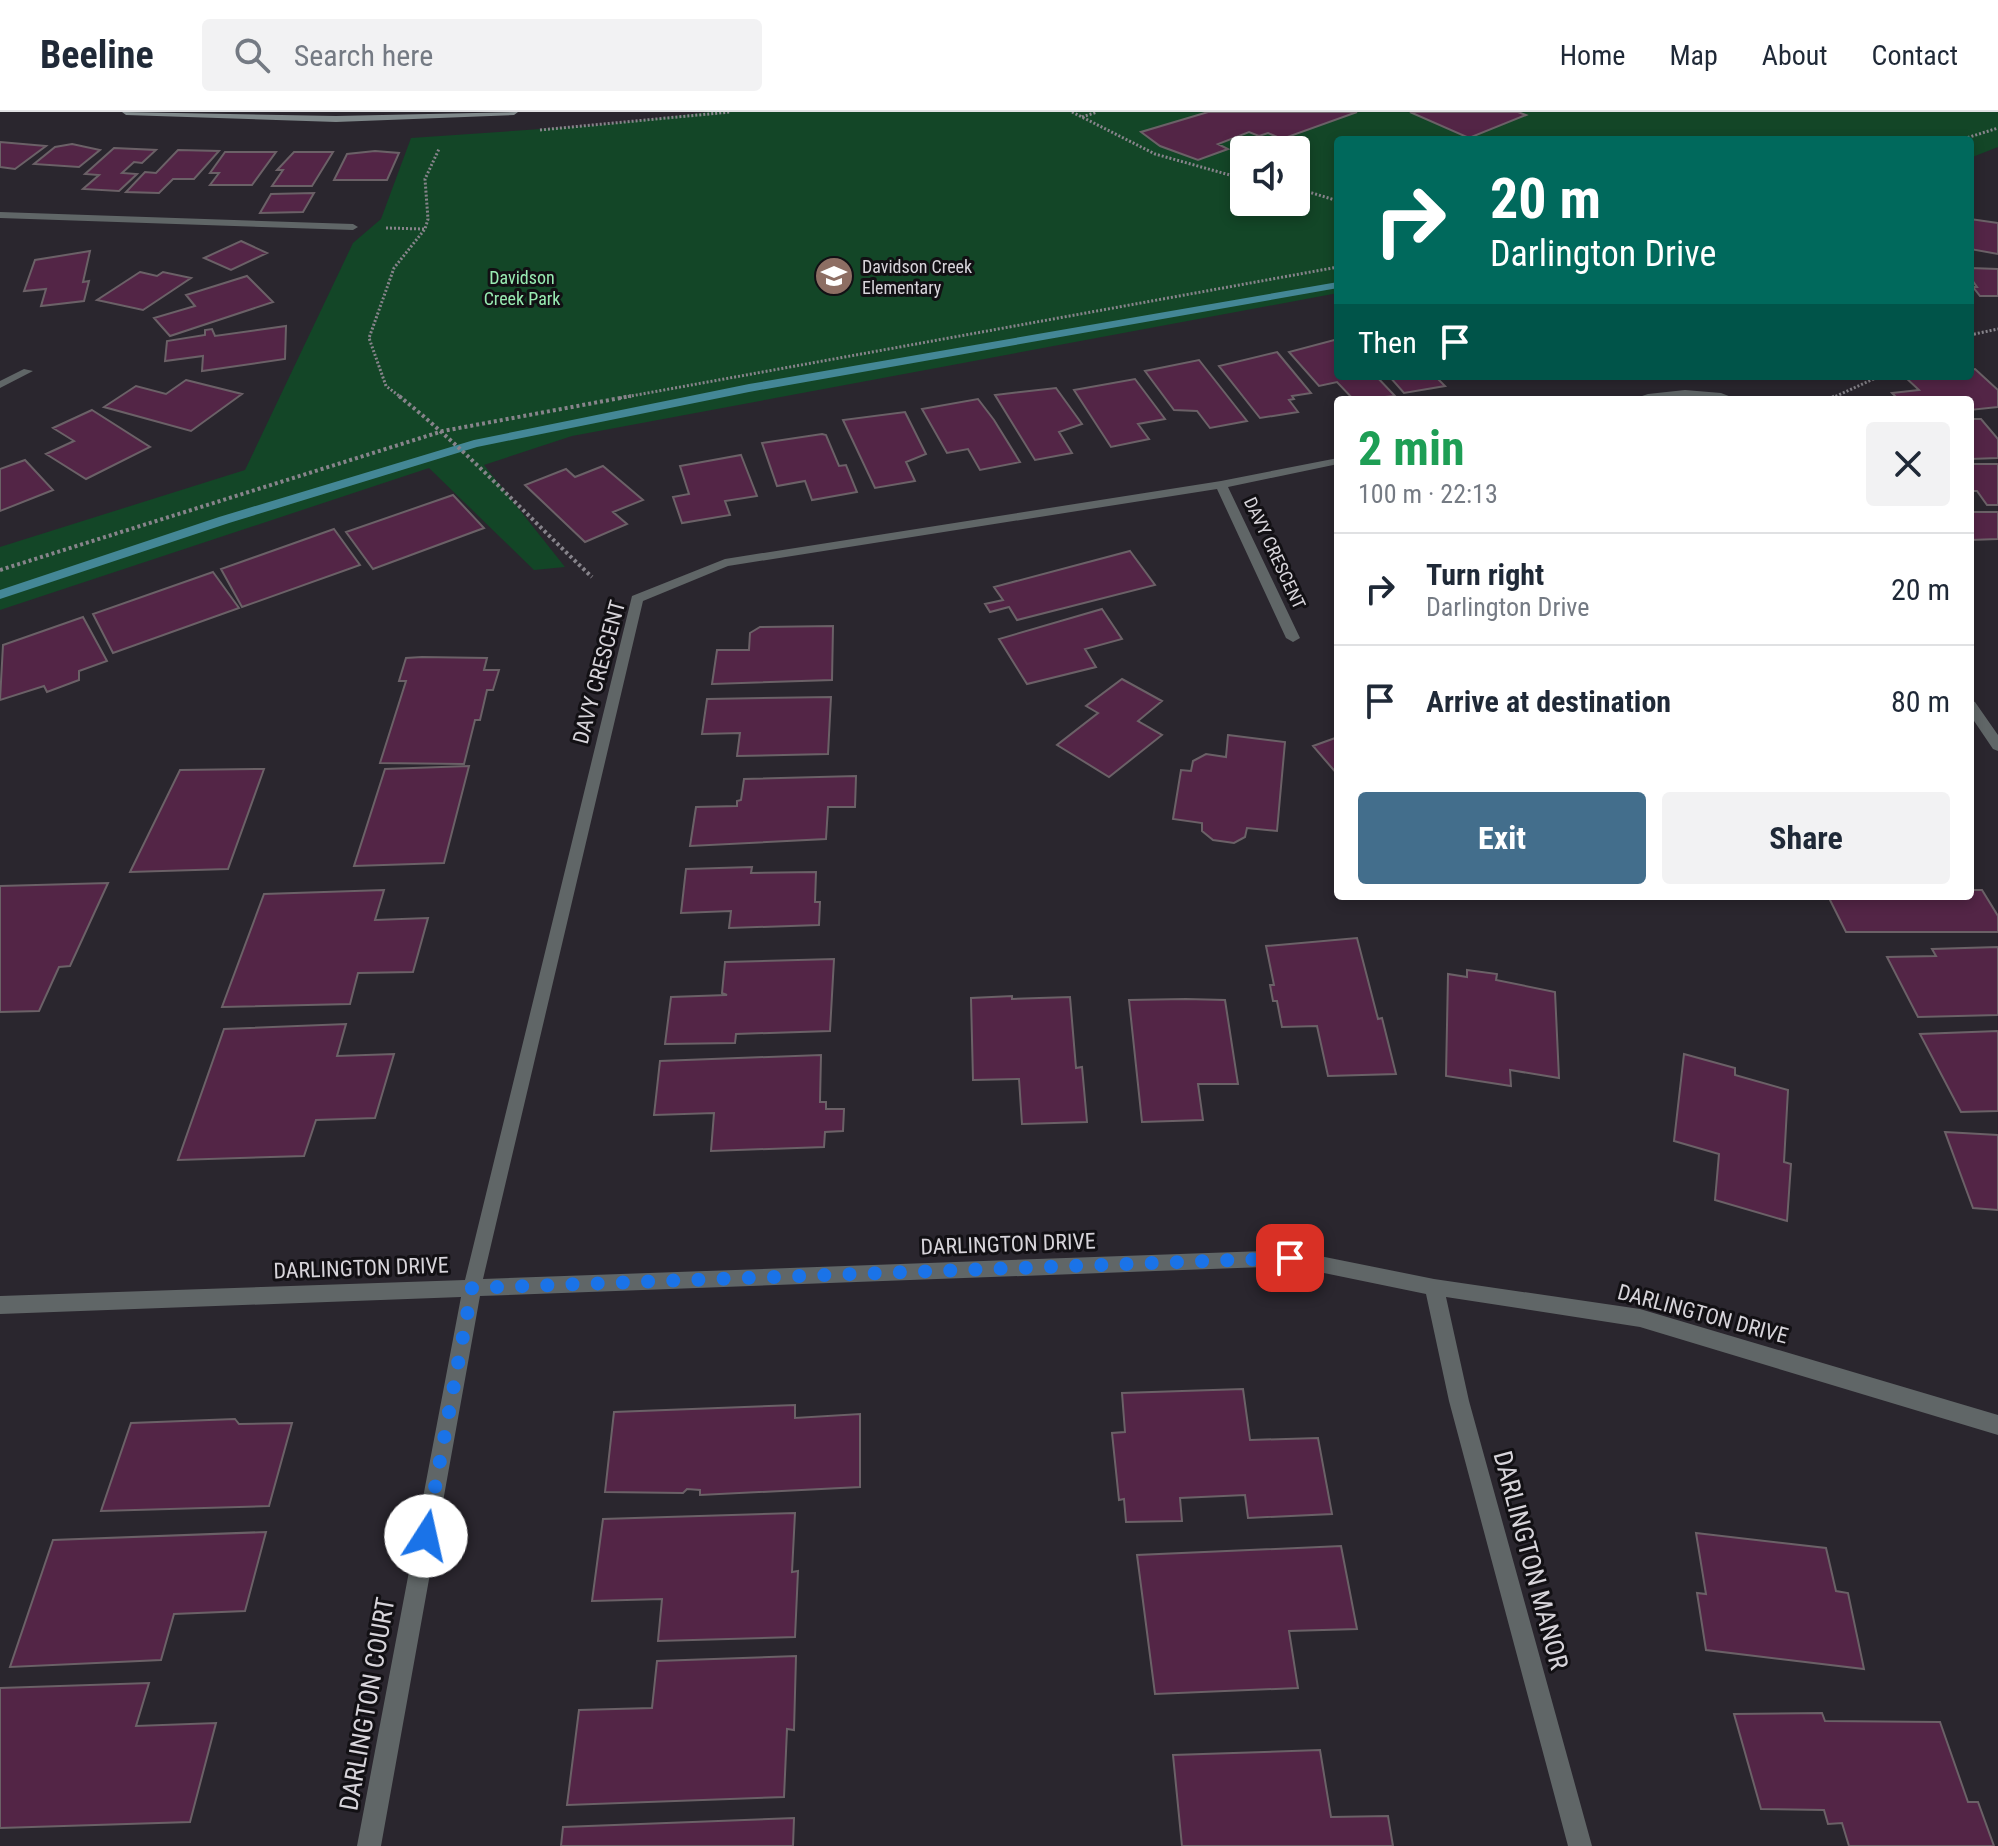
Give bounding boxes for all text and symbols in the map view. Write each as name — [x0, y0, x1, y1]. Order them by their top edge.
search box — [202, 19, 762, 91]
text: Beeline — [40, 33, 154, 77]
icon: search — [230, 33, 274, 77]
text: Search here — [294, 38, 433, 73]
text: Home — [1560, 39, 1625, 72]
text: Map — [1669, 39, 1718, 72]
text: About — [1762, 39, 1828, 72]
text: Contact — [1872, 39, 1958, 72]
map controls — [1230, 136, 1310, 216]
button: sound — [1230, 136, 1310, 216]
text: 20 m — [1490, 166, 1601, 232]
icon: right — [1358, 168, 1462, 272]
text: Darlington Drive — [1490, 233, 1716, 275]
school or university icon: Davidson Creek Elementary — [813, 255, 855, 297]
place label: Davidson Creek Elementary — [862, 256, 972, 298]
park label: Davidson Creek Park — [484, 267, 560, 309]
icon: arrive — [1433, 320, 1477, 364]
text: Then — [1358, 325, 1417, 360]
text: 2 min — [1358, 420, 1465, 477]
button: close — [1866, 422, 1950, 506]
text: 100 m · 22:13 — [1358, 479, 1498, 509]
street label: DAVY CRESCENT — [1240, 494, 1310, 612]
text: Turn right — [1426, 557, 1544, 592]
icon: right — [1358, 567, 1402, 611]
text: 20 m — [1891, 572, 1950, 607]
text: Darlington Drive — [1426, 592, 1590, 622]
street label: DAVY CRESCENT — [568, 597, 630, 747]
icon: arrive — [1358, 679, 1402, 723]
text: Arrive at destination — [1426, 684, 1671, 719]
text: 80 m — [1891, 684, 1950, 719]
button: Exit — [1358, 792, 1646, 884]
button: Share — [1662, 792, 1950, 884]
pin — [1256, 1224, 1324, 1292]
street label: DARLINGTON DRIVE — [920, 1228, 1096, 1260]
icon: arrive — [1268, 1236, 1312, 1280]
street label: DARLINGTON DRIVE — [273, 1252, 449, 1284]
street label: DARLINGTON DRIVE — [1615, 1279, 1791, 1349]
street label: DARLINGTON MANOR — [1487, 1447, 1575, 1673]
position arrow — [384, 1494, 468, 1578]
street label: DARLINGTON COURT — [333, 1595, 401, 1813]

